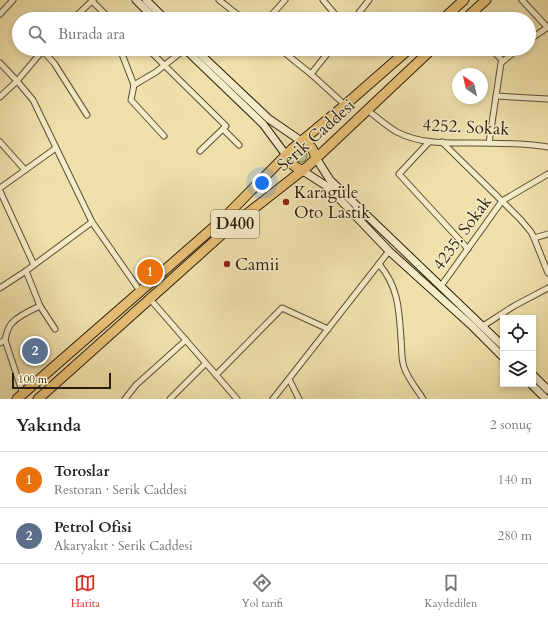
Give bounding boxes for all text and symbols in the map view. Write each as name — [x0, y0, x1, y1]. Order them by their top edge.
search box — [12, 12, 536, 56]
icon: search — [26, 23, 48, 45]
text: Burada ara — [58, 24, 125, 44]
north arrow — [452, 68, 488, 104]
street label: Serik Caddesi — [272, 94, 360, 176]
street label: 4252. Sokak — [422, 113, 511, 141]
your location — [252, 173, 272, 193]
place label: Karagüle Oto Lastik — [294, 181, 371, 224]
street label: 4235. Sokak — [427, 190, 497, 275]
marker: Karagüle Oto Lastik — [281, 197, 291, 207]
road number: D400 — [211, 210, 259, 238]
place label: Camii — [235, 253, 280, 276]
pin: 1 — [137, 257, 163, 287]
marker: Camii — [222, 259, 232, 269]
map controls — [500, 315, 536, 387]
button: locate — [500, 315, 536, 351]
pin: 2 — [22, 336, 48, 366]
button: layers — [500, 351, 536, 387]
scale bar — [12, 371, 111, 390]
text: 100 m — [18, 372, 47, 387]
text: Yakında — [16, 414, 81, 437]
text: 2 sonuç — [490, 416, 532, 434]
text: Toroslar — [54, 461, 109, 481]
text: 1 — [26, 471, 32, 489]
text: 140 m — [498, 471, 532, 489]
text: Restoran · Serik Caddesi — [54, 481, 187, 499]
text: Petrol Ofisi — [54, 517, 132, 537]
text: 2 — [26, 527, 32, 545]
text: 280 m — [498, 527, 532, 545]
text: Akaryakıt · Serik Caddesi — [54, 537, 193, 555]
tab: Harita — [71, 572, 100, 611]
tab: Yol tarifi — [242, 572, 283, 611]
tab: Kaydedilen — [425, 572, 477, 611]

